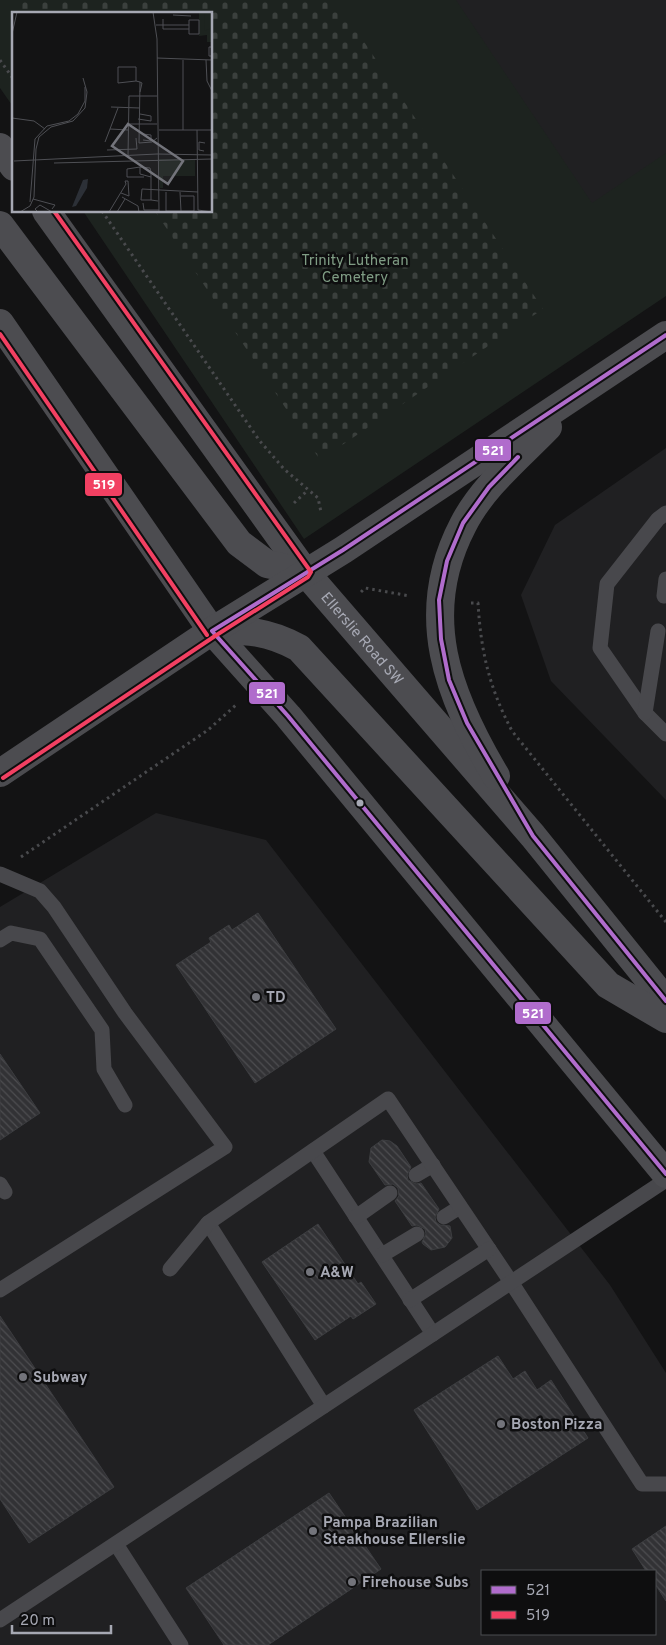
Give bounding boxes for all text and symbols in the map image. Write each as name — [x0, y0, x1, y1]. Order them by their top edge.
inset map — [12, 12, 212, 212]
park label: Trinity Lutheran Cemetery — [301, 252, 409, 288]
line badge: 521 — [474, 438, 512, 462]
text: 521 — [482, 443, 504, 460]
line badge: 519 — [84, 472, 123, 497]
text: 519 — [93, 477, 115, 494]
street label: Ellerslie Road SW — [316, 589, 407, 690]
line badge: 521 — [248, 681, 286, 705]
text: 521 — [256, 686, 278, 703]
unlabelled marker — [355, 798, 365, 808]
place label: TD — [266, 989, 286, 1008]
marker: TD — [250, 991, 262, 1003]
line badge: 521 — [514, 1001, 552, 1025]
text: 521 — [522, 1006, 544, 1023]
place label: A&W — [320, 1264, 354, 1283]
marker: A&W — [304, 1266, 316, 1278]
place label: Subway — [33, 1369, 88, 1388]
marker: Subway — [17, 1371, 29, 1383]
place label: Boston Pizza — [511, 1416, 602, 1435]
marker: Boston Pizza — [495, 1418, 507, 1430]
place label: Pampa Brazilian Steakhouse Ellerslie — [323, 1514, 466, 1550]
marker: Pampa Brazilian Steakhouse Ellerslie — [307, 1525, 319, 1537]
legend — [481, 1570, 656, 1635]
place label: Firehouse Subs — [362, 1574, 469, 1593]
marker: Firehouse Subs — [346, 1576, 358, 1588]
text: 521 — [526, 1582, 550, 1601]
scale bar — [12, 1602, 111, 1634]
text: 519 — [526, 1607, 550, 1626]
text: 20 m — [20, 1612, 55, 1631]

